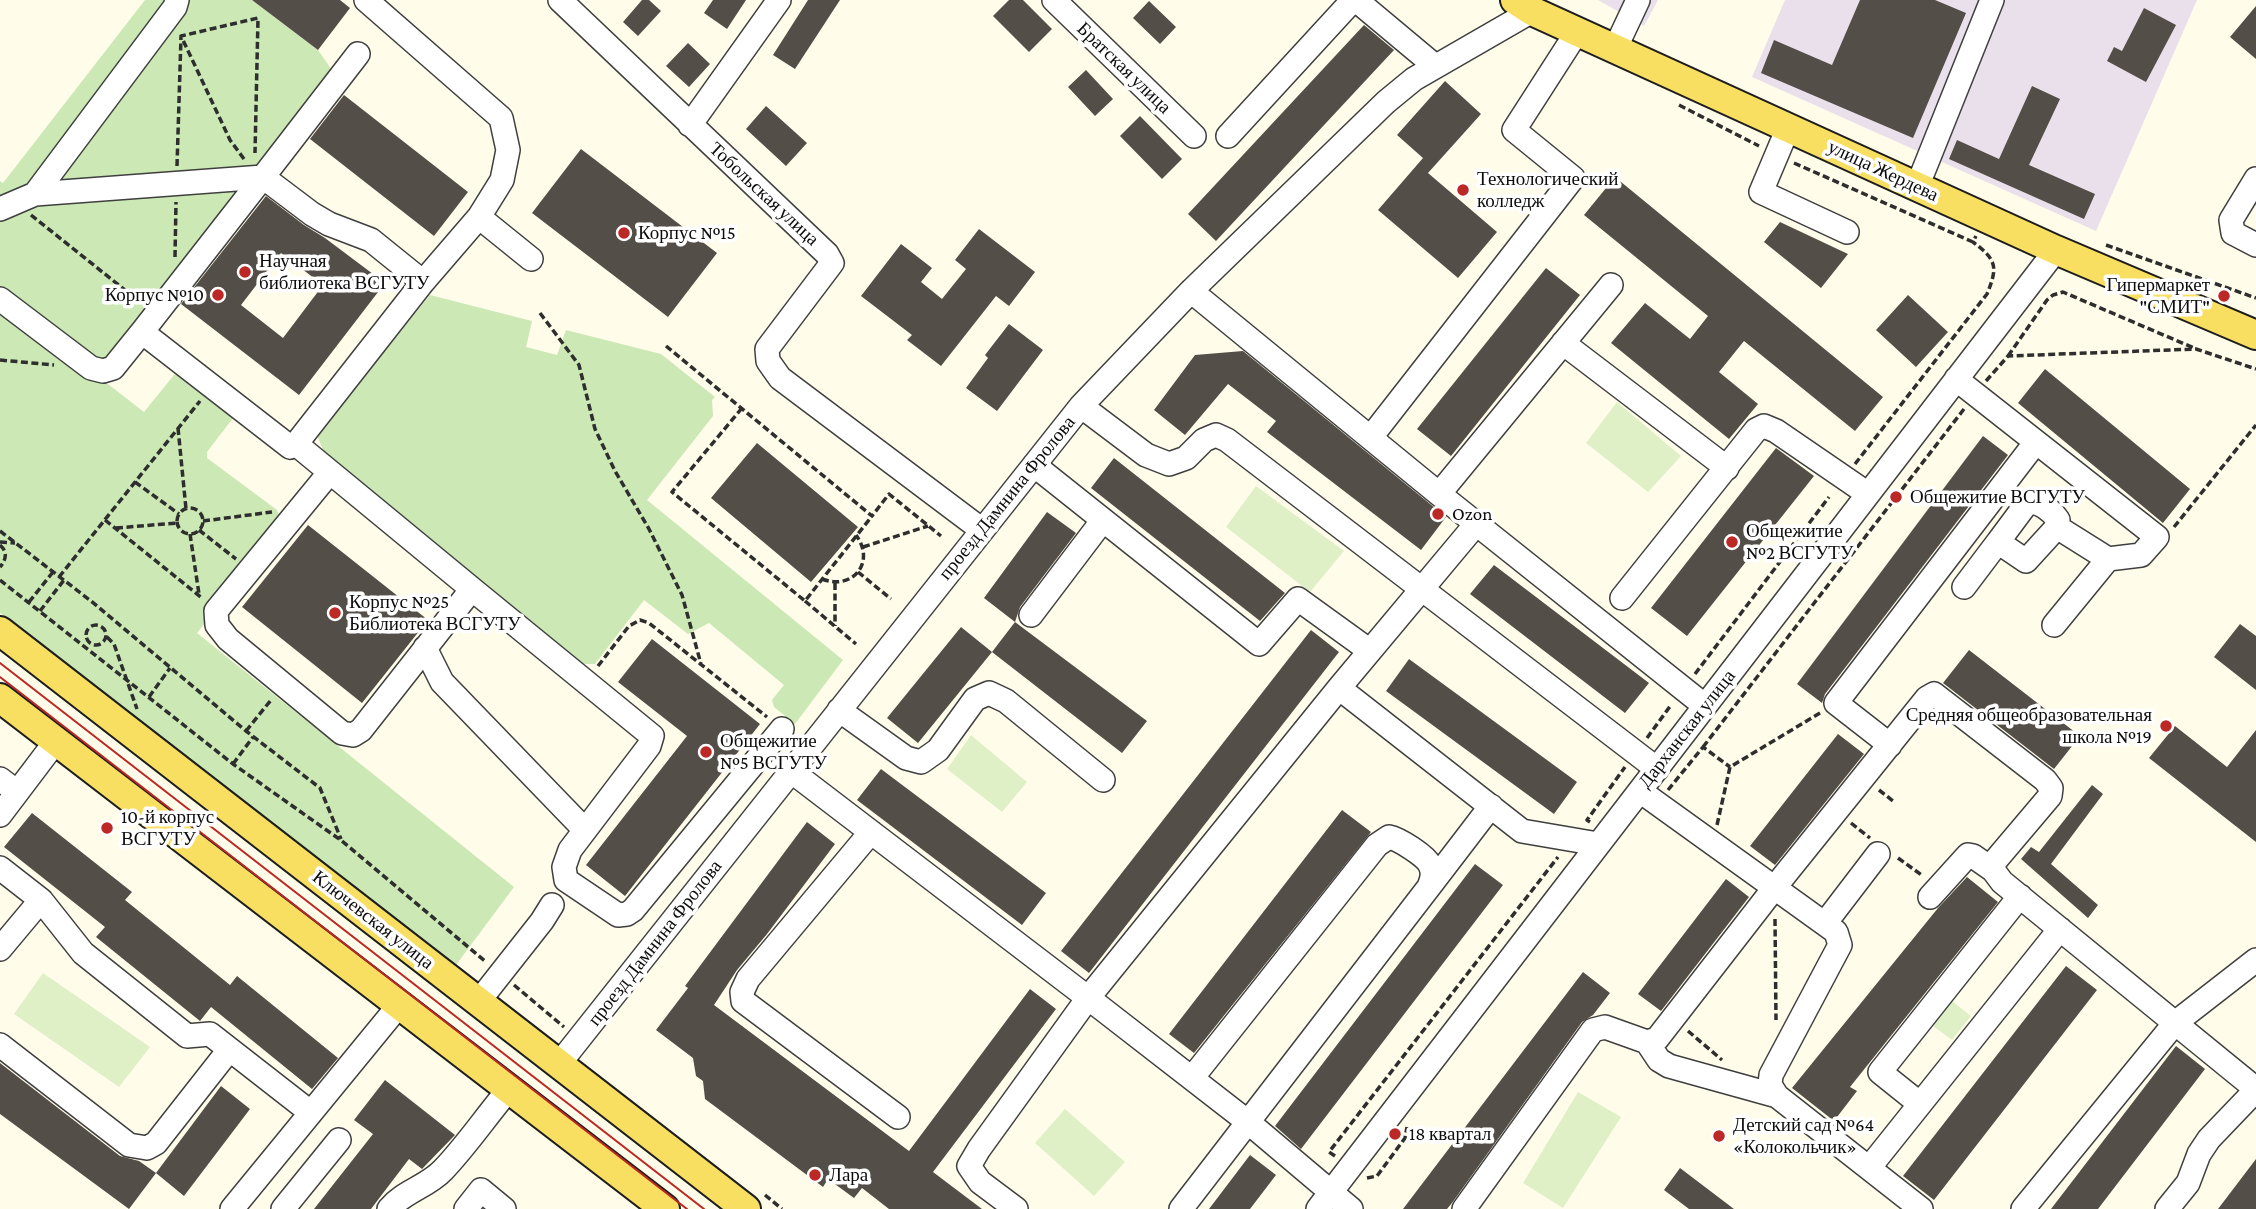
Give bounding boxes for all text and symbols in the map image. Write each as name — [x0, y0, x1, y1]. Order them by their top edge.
street label: Братская улица — [1072, 17, 1176, 119]
street label: улица Жердева — [1824, 135, 1942, 207]
street label: Тобольская улица — [704, 137, 824, 251]
place label: Технологический колледж — [1477, 168, 1618, 212]
marker: Технологический колледж — [1455, 182, 1471, 198]
place label: Корпус №15 — [638, 222, 736, 244]
marker: Корпус №15 — [616, 225, 632, 241]
place label: Научная библиотека ВСГУТУ — [259, 250, 429, 294]
marker: Научная библиотека ВСГУТУ — [237, 264, 253, 280]
place label: Гипермаркет "СМИТ" — [2106, 274, 2210, 318]
place label: Корпус №10 — [105, 284, 204, 306]
marker: Корпус №10 — [210, 287, 226, 303]
marker: Гипермаркет "СМИТ" — [2216, 288, 2232, 304]
street label: проезд Дамнина Фролова — [934, 411, 1080, 585]
place label: Общежитие ВСГУТУ — [1910, 486, 2085, 508]
marker: Общежитие ВСГУТУ — [1888, 489, 1904, 505]
place label: Ozon — [1452, 503, 1492, 525]
marker: Ozon — [1430, 506, 1446, 522]
place label: Общежитие №2 ВСГУТУ — [1746, 520, 1853, 564]
marker: Общежитие №2 ВСГУТУ — [1724, 534, 1740, 550]
place label: Корпус №25 Библиотека ВСГУТУ — [349, 591, 521, 635]
marker: Корпус №25 Библиотека ВСГУТУ — [327, 605, 343, 621]
street label: Дарханская улица — [1634, 665, 1740, 793]
place label: Средняя общеобразовательная школа №19 — [1906, 704, 2152, 748]
marker: Средняя общеобразовательная школа №19 — [2158, 718, 2174, 734]
place label: Общежитие №5 ВСГУТУ — [720, 730, 827, 774]
marker: Общежитие №5 ВСГУТУ — [698, 744, 714, 760]
place label: 10-й корпус ВСГУТУ — [121, 806, 214, 850]
marker: 10-й корпус ВСГУТУ — [99, 820, 115, 836]
street label: проезд Дамнина Фролова — [583, 855, 727, 1031]
street label: Ключевская улица — [308, 866, 438, 974]
place label: Детский сад №64 «Колокольчик» — [1733, 1114, 1874, 1158]
place label: 18 квартал — [1409, 1123, 1491, 1145]
marker: 18 квартал — [1387, 1126, 1403, 1142]
marker: Детский сад №64 «Колокольчик» — [1711, 1128, 1727, 1144]
place label: Лара — [829, 1164, 868, 1186]
marker: Лара — [807, 1167, 823, 1183]

